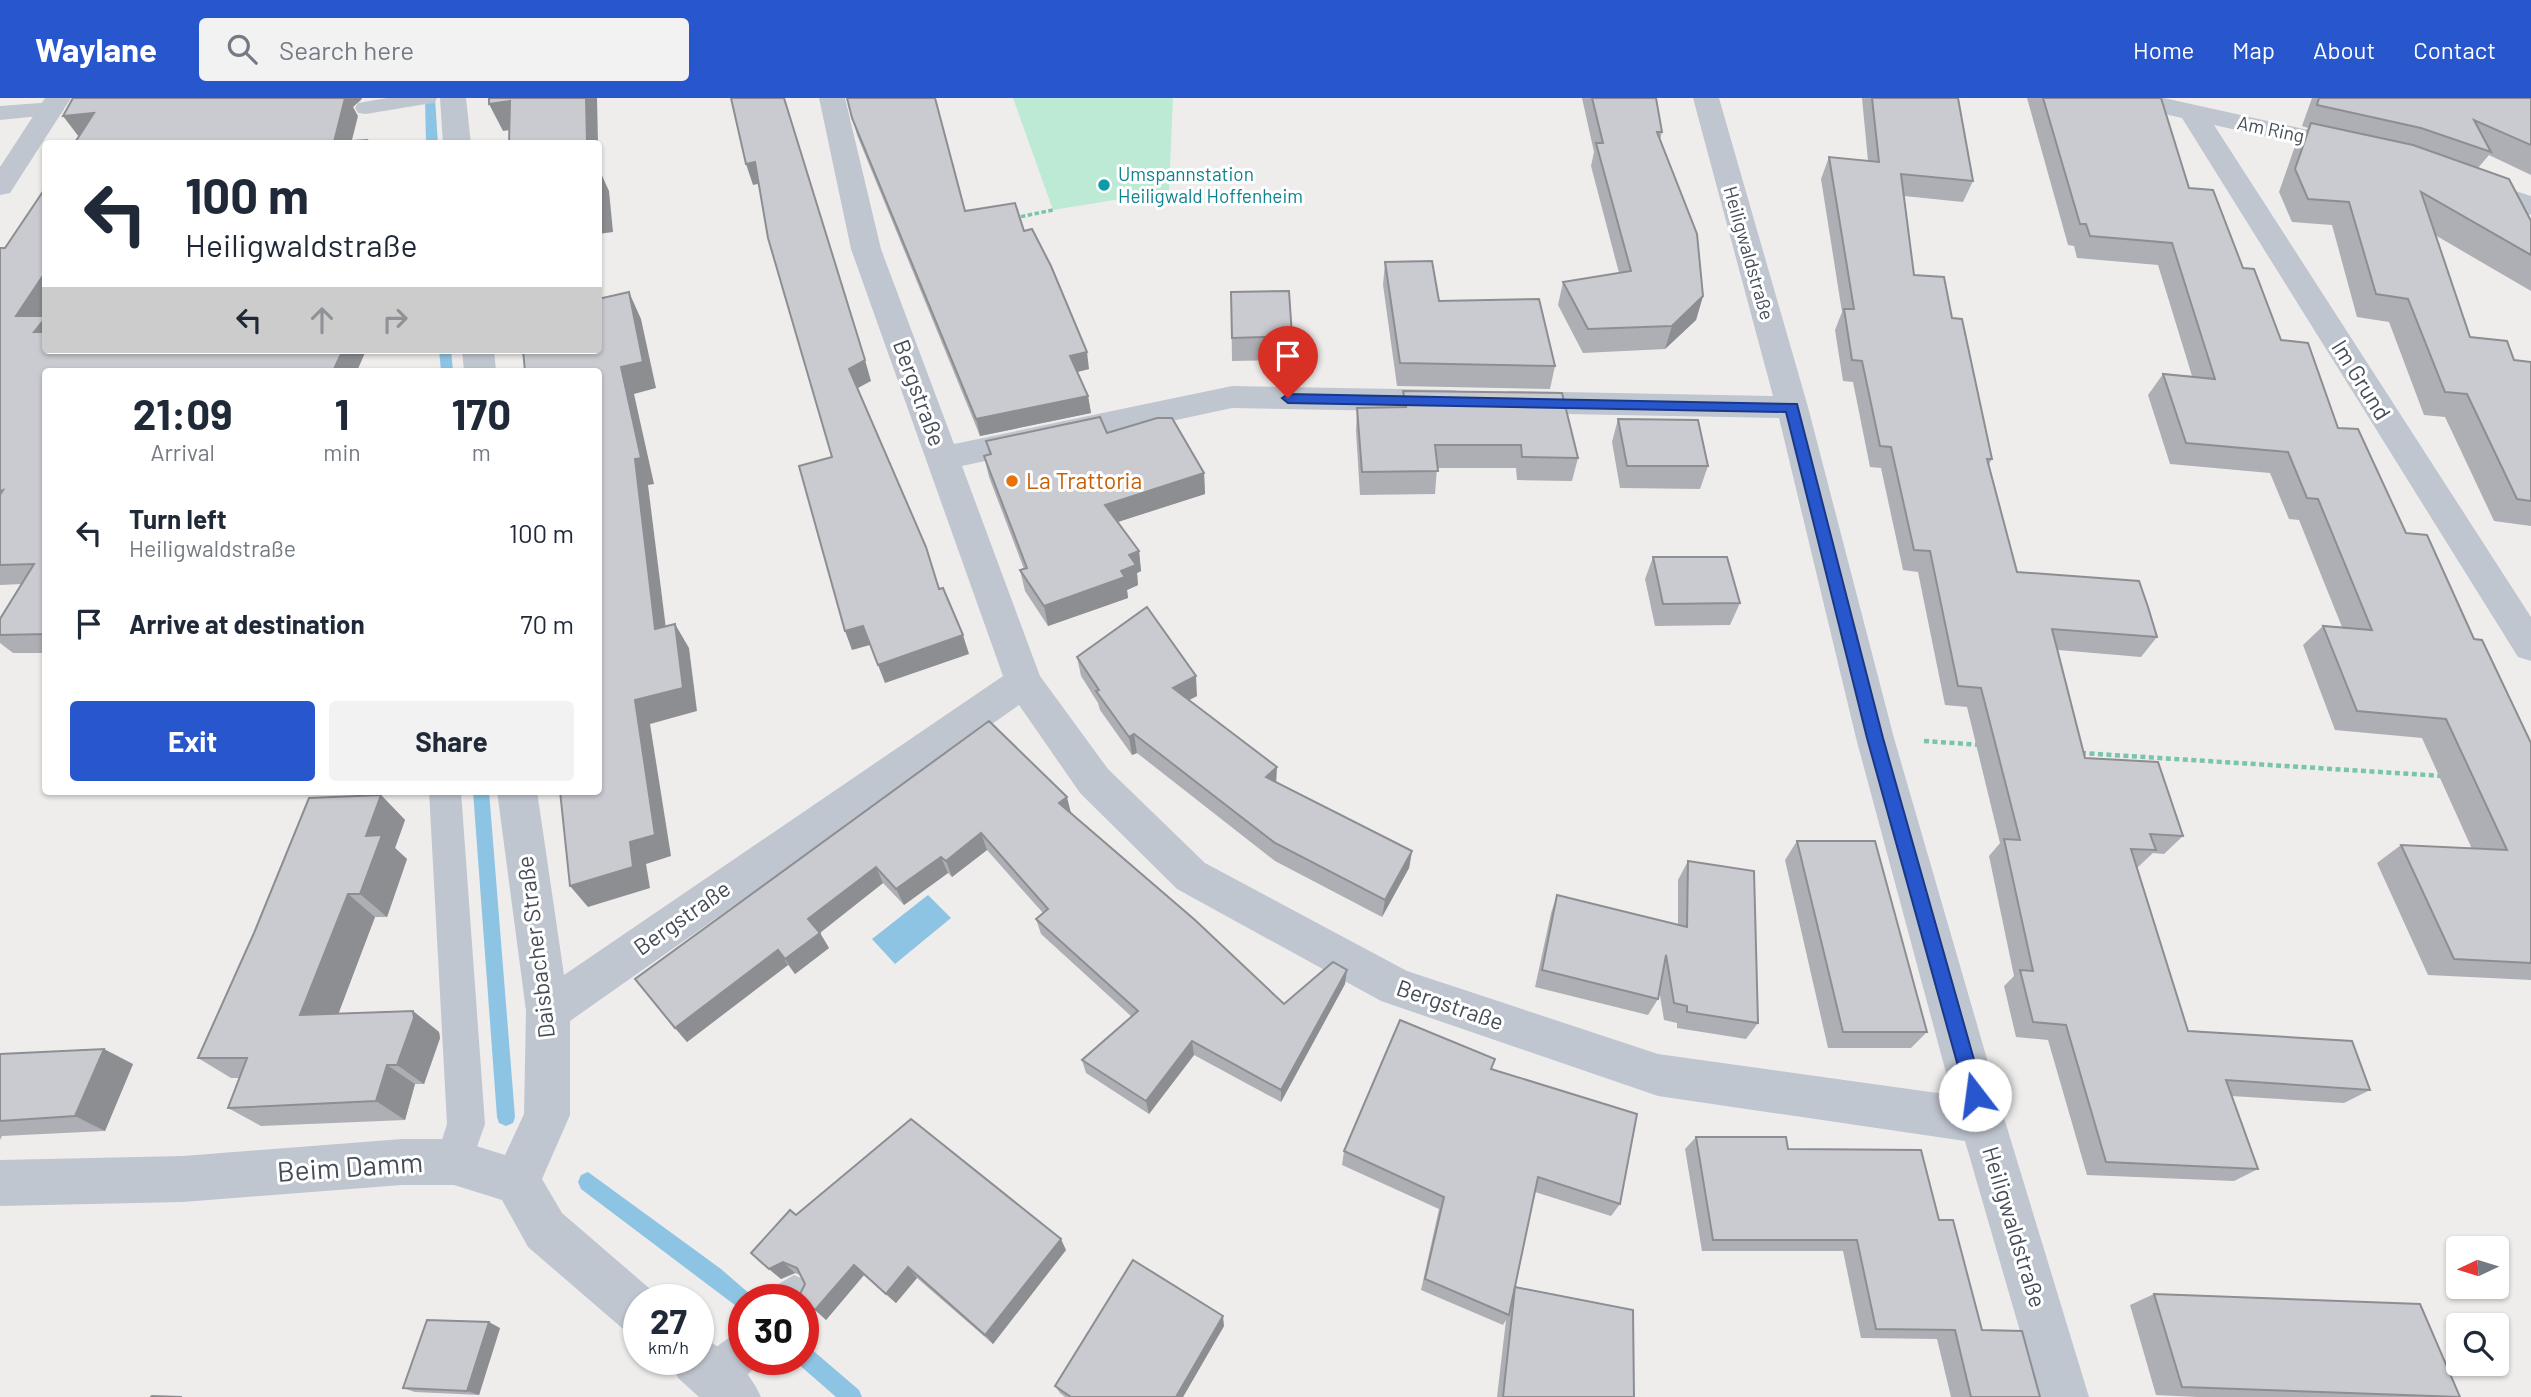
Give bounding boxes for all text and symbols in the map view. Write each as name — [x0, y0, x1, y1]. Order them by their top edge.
search box — [199, 18, 689, 81]
text: Waylane — [35, 29, 157, 69]
icon: search — [223, 30, 261, 68]
text: Search here — [279, 34, 414, 65]
text: Home — [2133, 35, 2194, 64]
text: Map — [2232, 35, 2275, 64]
text: About — [2313, 35, 2375, 64]
text: Contact — [2413, 35, 2496, 64]
street label: Am Ring — [2235, 110, 2307, 147]
place label: Umspannstation Heiligwald Hoffenheim — [1118, 162, 1303, 207]
text: 100 m — [185, 165, 309, 224]
icon: left — [70, 168, 161, 259]
marker: Umspannstation Heiligwald Hoffenheim — [1096, 177, 1112, 193]
street label: Heiligwaldstraße — [1719, 183, 1780, 322]
text: Heiligwaldstraße — [185, 225, 418, 263]
icon: left — [230, 301, 268, 339]
icon: ahead — [303, 301, 341, 339]
icon: right — [376, 301, 414, 339]
pin — [1258, 326, 1318, 398]
street label: Im Grund — [2326, 334, 2397, 425]
street label: Bergstraße — [888, 335, 952, 450]
icon: arrive — [1269, 337, 1307, 375]
text: 21:09 — [133, 388, 233, 438]
text: 1 — [335, 388, 349, 438]
text: 170 — [452, 388, 511, 438]
text: Arrival — [151, 438, 215, 466]
text: min — [323, 438, 361, 466]
text: m — [472, 438, 491, 466]
place label: La Trattoria — [1026, 466, 1142, 494]
marker: La Trattoria — [1004, 473, 1020, 489]
text: Turn left — [129, 503, 227, 534]
icon: left — [70, 514, 108, 552]
text: 100 m — [509, 517, 574, 548]
text: Heiligwaldstraße — [129, 534, 296, 562]
icon: arrive — [70, 605, 108, 643]
text: Arrive at destination — [129, 608, 365, 639]
text: 70 m — [520, 608, 574, 639]
button: Exit — [70, 701, 315, 781]
button: Share — [329, 701, 574, 781]
street label: Daisbacher Straße — [510, 854, 560, 1040]
street label: Bergstraße — [628, 874, 735, 961]
street label: Bergstraße — [1393, 973, 1508, 1035]
position arrow — [1938, 1058, 2012, 1132]
street label: Heiligwaldstraße — [1977, 1143, 2053, 1311]
street label: Beim Damm — [276, 1144, 424, 1188]
north arrow — [2446, 1236, 2510, 1298]
map controls — [2446, 1236, 2509, 1376]
speed limit sign: 30 — [728, 1284, 819, 1375]
text: 27 — [650, 1299, 687, 1341]
button: search — [2446, 1313, 2509, 1376]
text: km/h — [648, 1336, 689, 1358]

